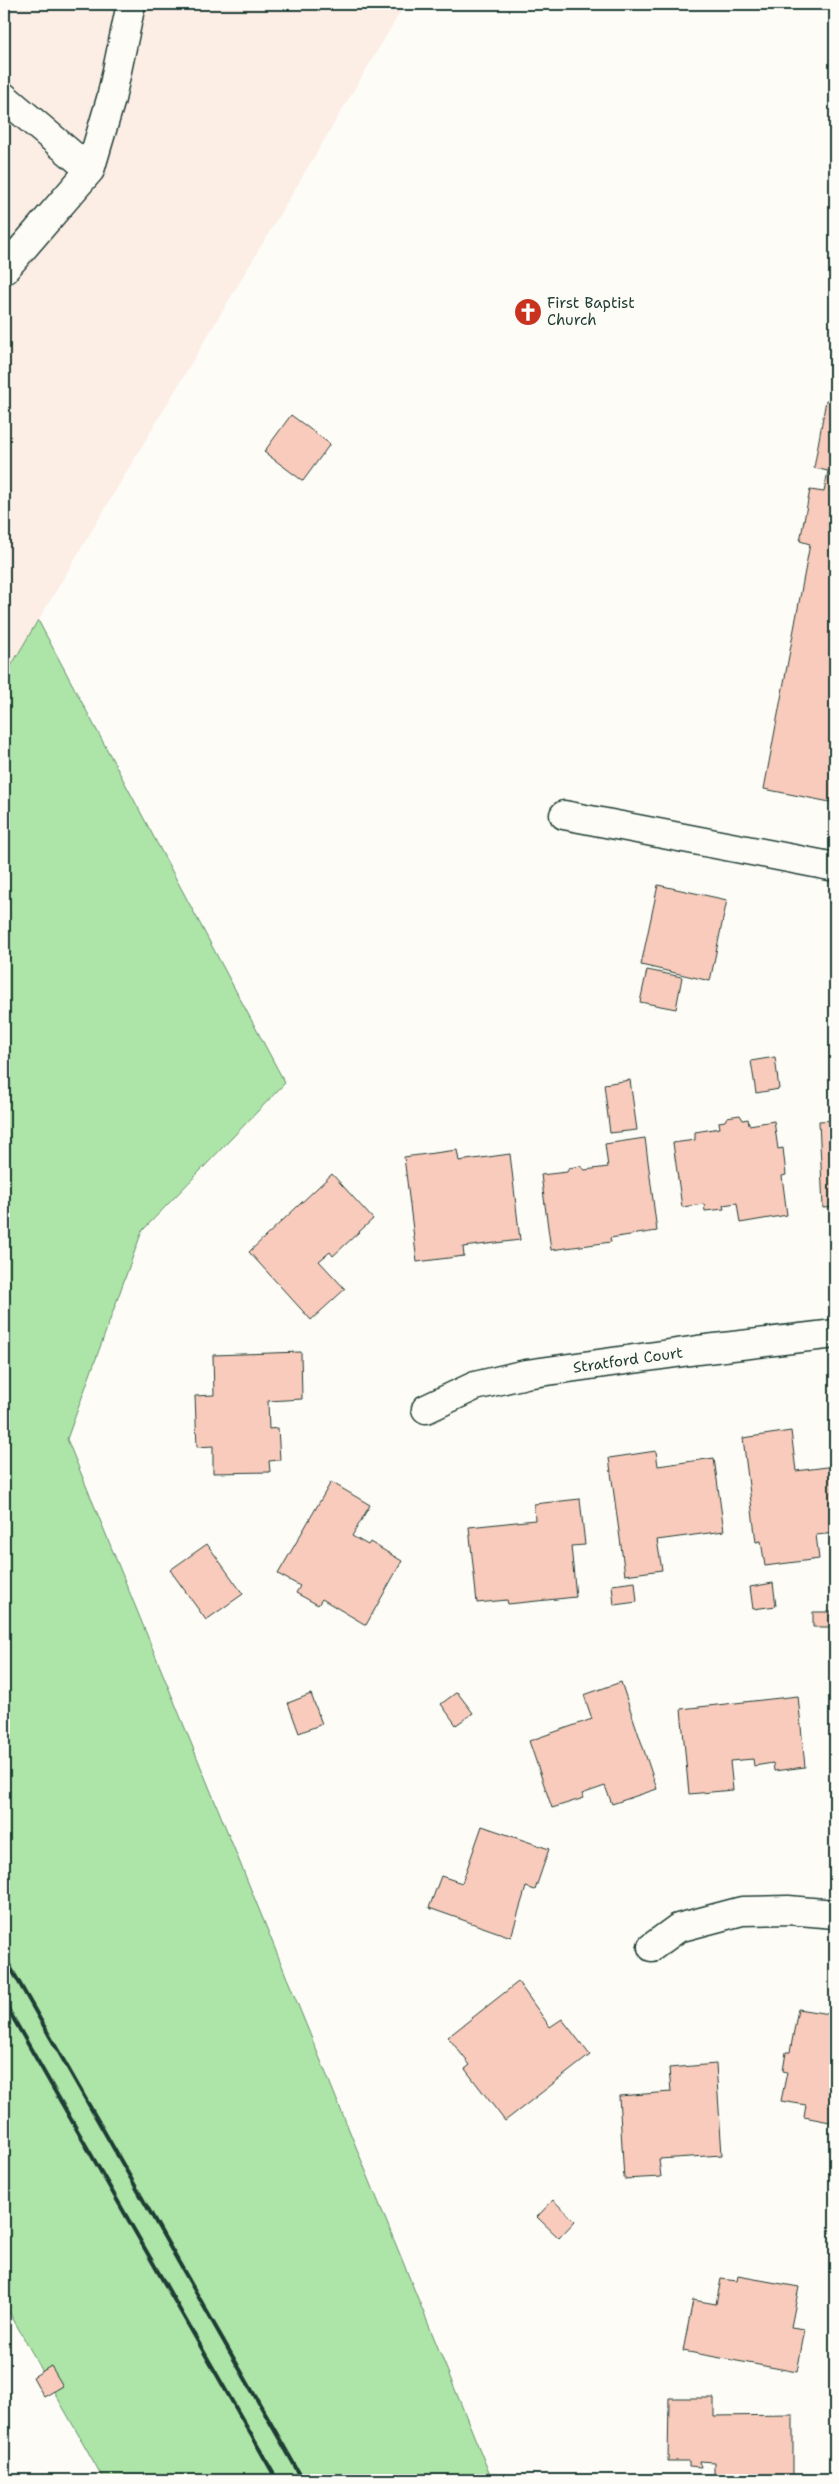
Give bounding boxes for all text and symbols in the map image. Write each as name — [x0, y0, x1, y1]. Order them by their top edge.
place label: First Baptist Church — [547, 293, 635, 330]
church icon: First Baptist Church — [513, 297, 543, 327]
street label: Stratford Court — [572, 1342, 684, 1378]

